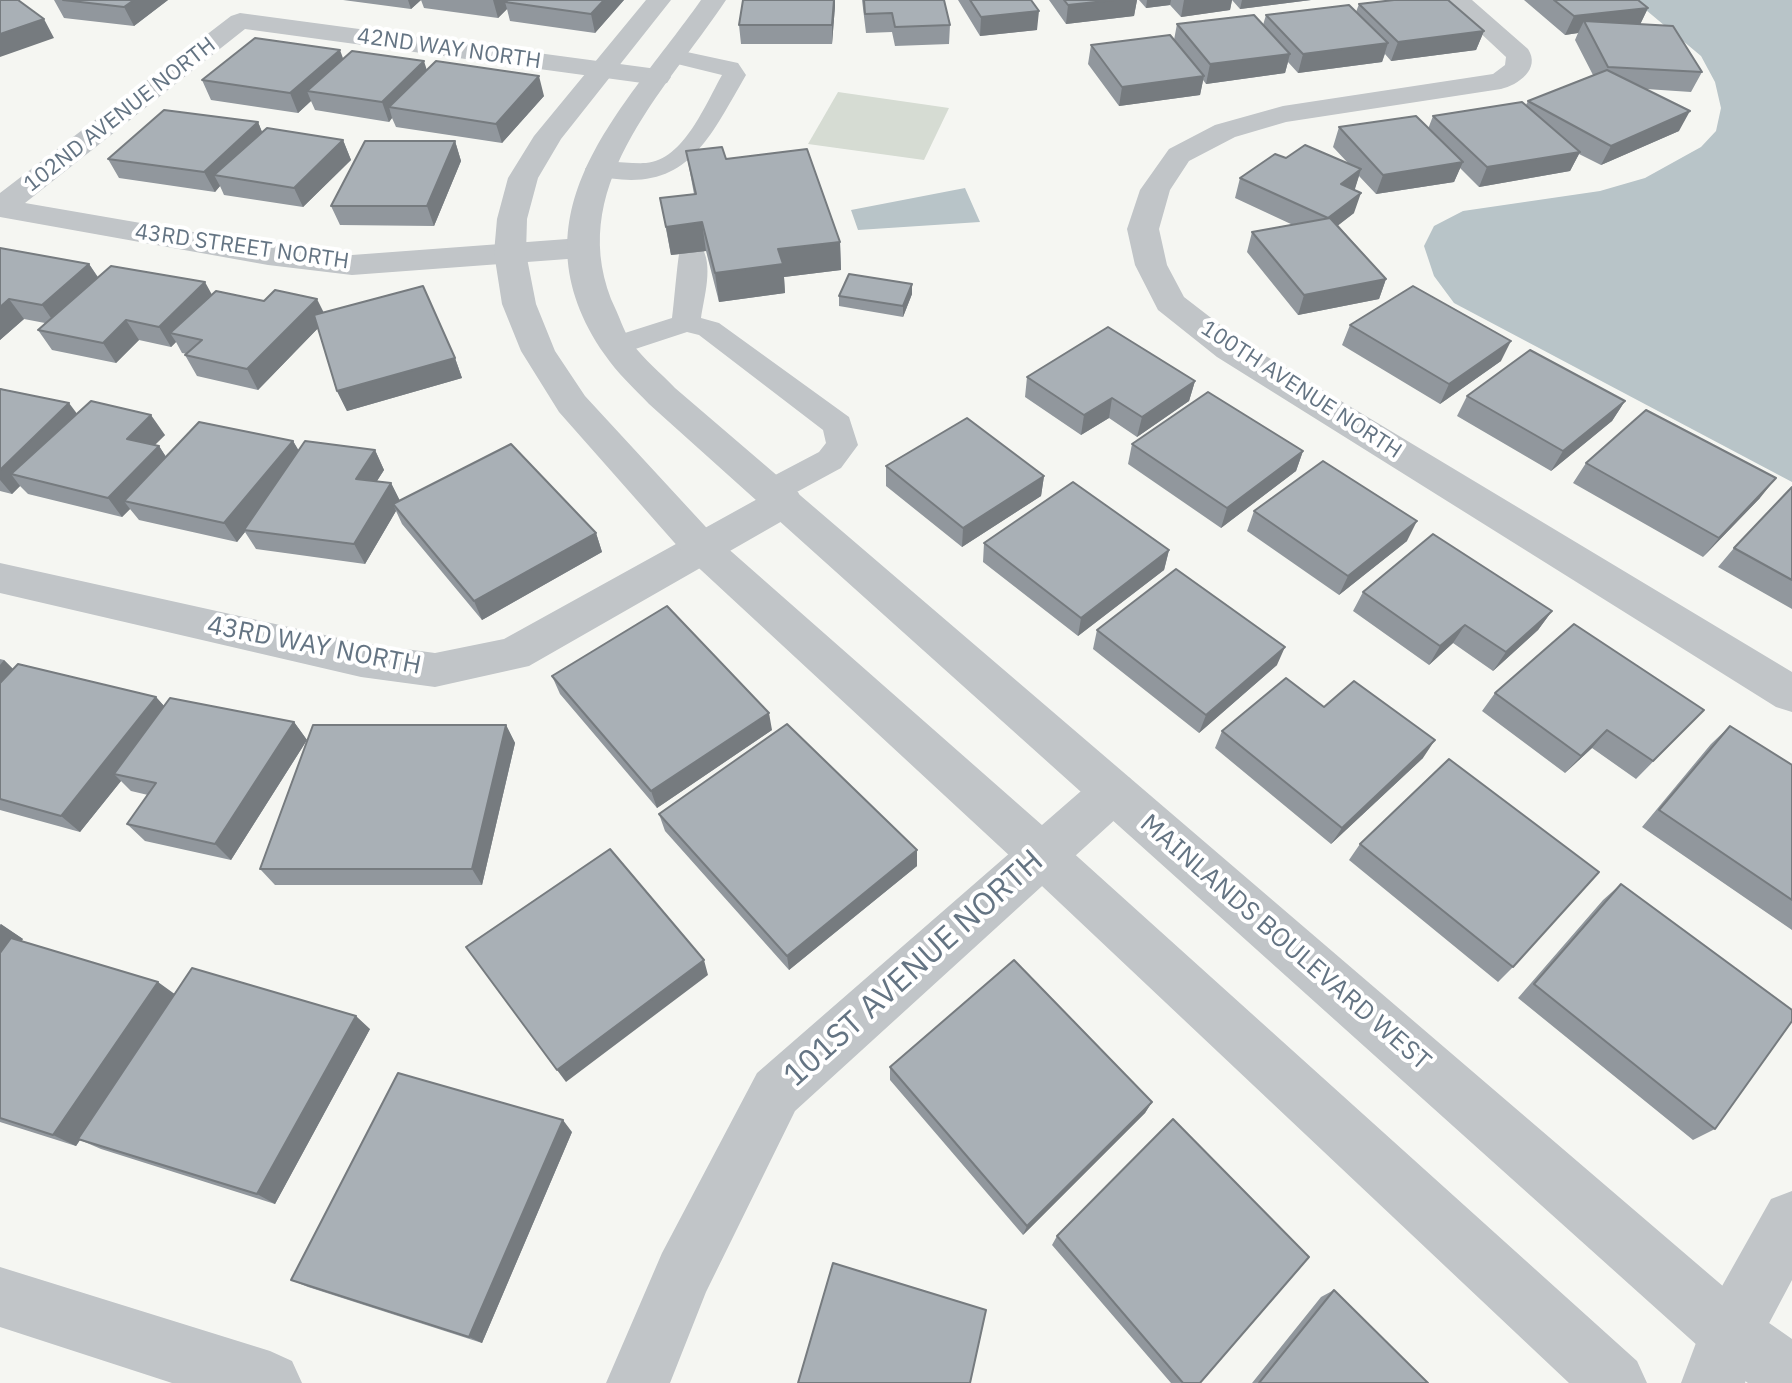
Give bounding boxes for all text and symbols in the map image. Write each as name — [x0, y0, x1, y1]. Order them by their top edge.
street label: 42ND WAY NORTH — [355, 23, 543, 75]
street label: 102ND AVENUE NORTH — [19, 32, 221, 198]
street label: 43RD STREET NORTH — [133, 219, 351, 275]
street label: 100TH AVENUE NORTH — [1196, 315, 1406, 465]
street label: 43RD WAY NORTH — [204, 610, 424, 682]
street label: MAINLANDS BOULEVARD WEST — [1133, 808, 1437, 1078]
street label: 101ST AVENUE NORTH — [777, 843, 1051, 1095]

